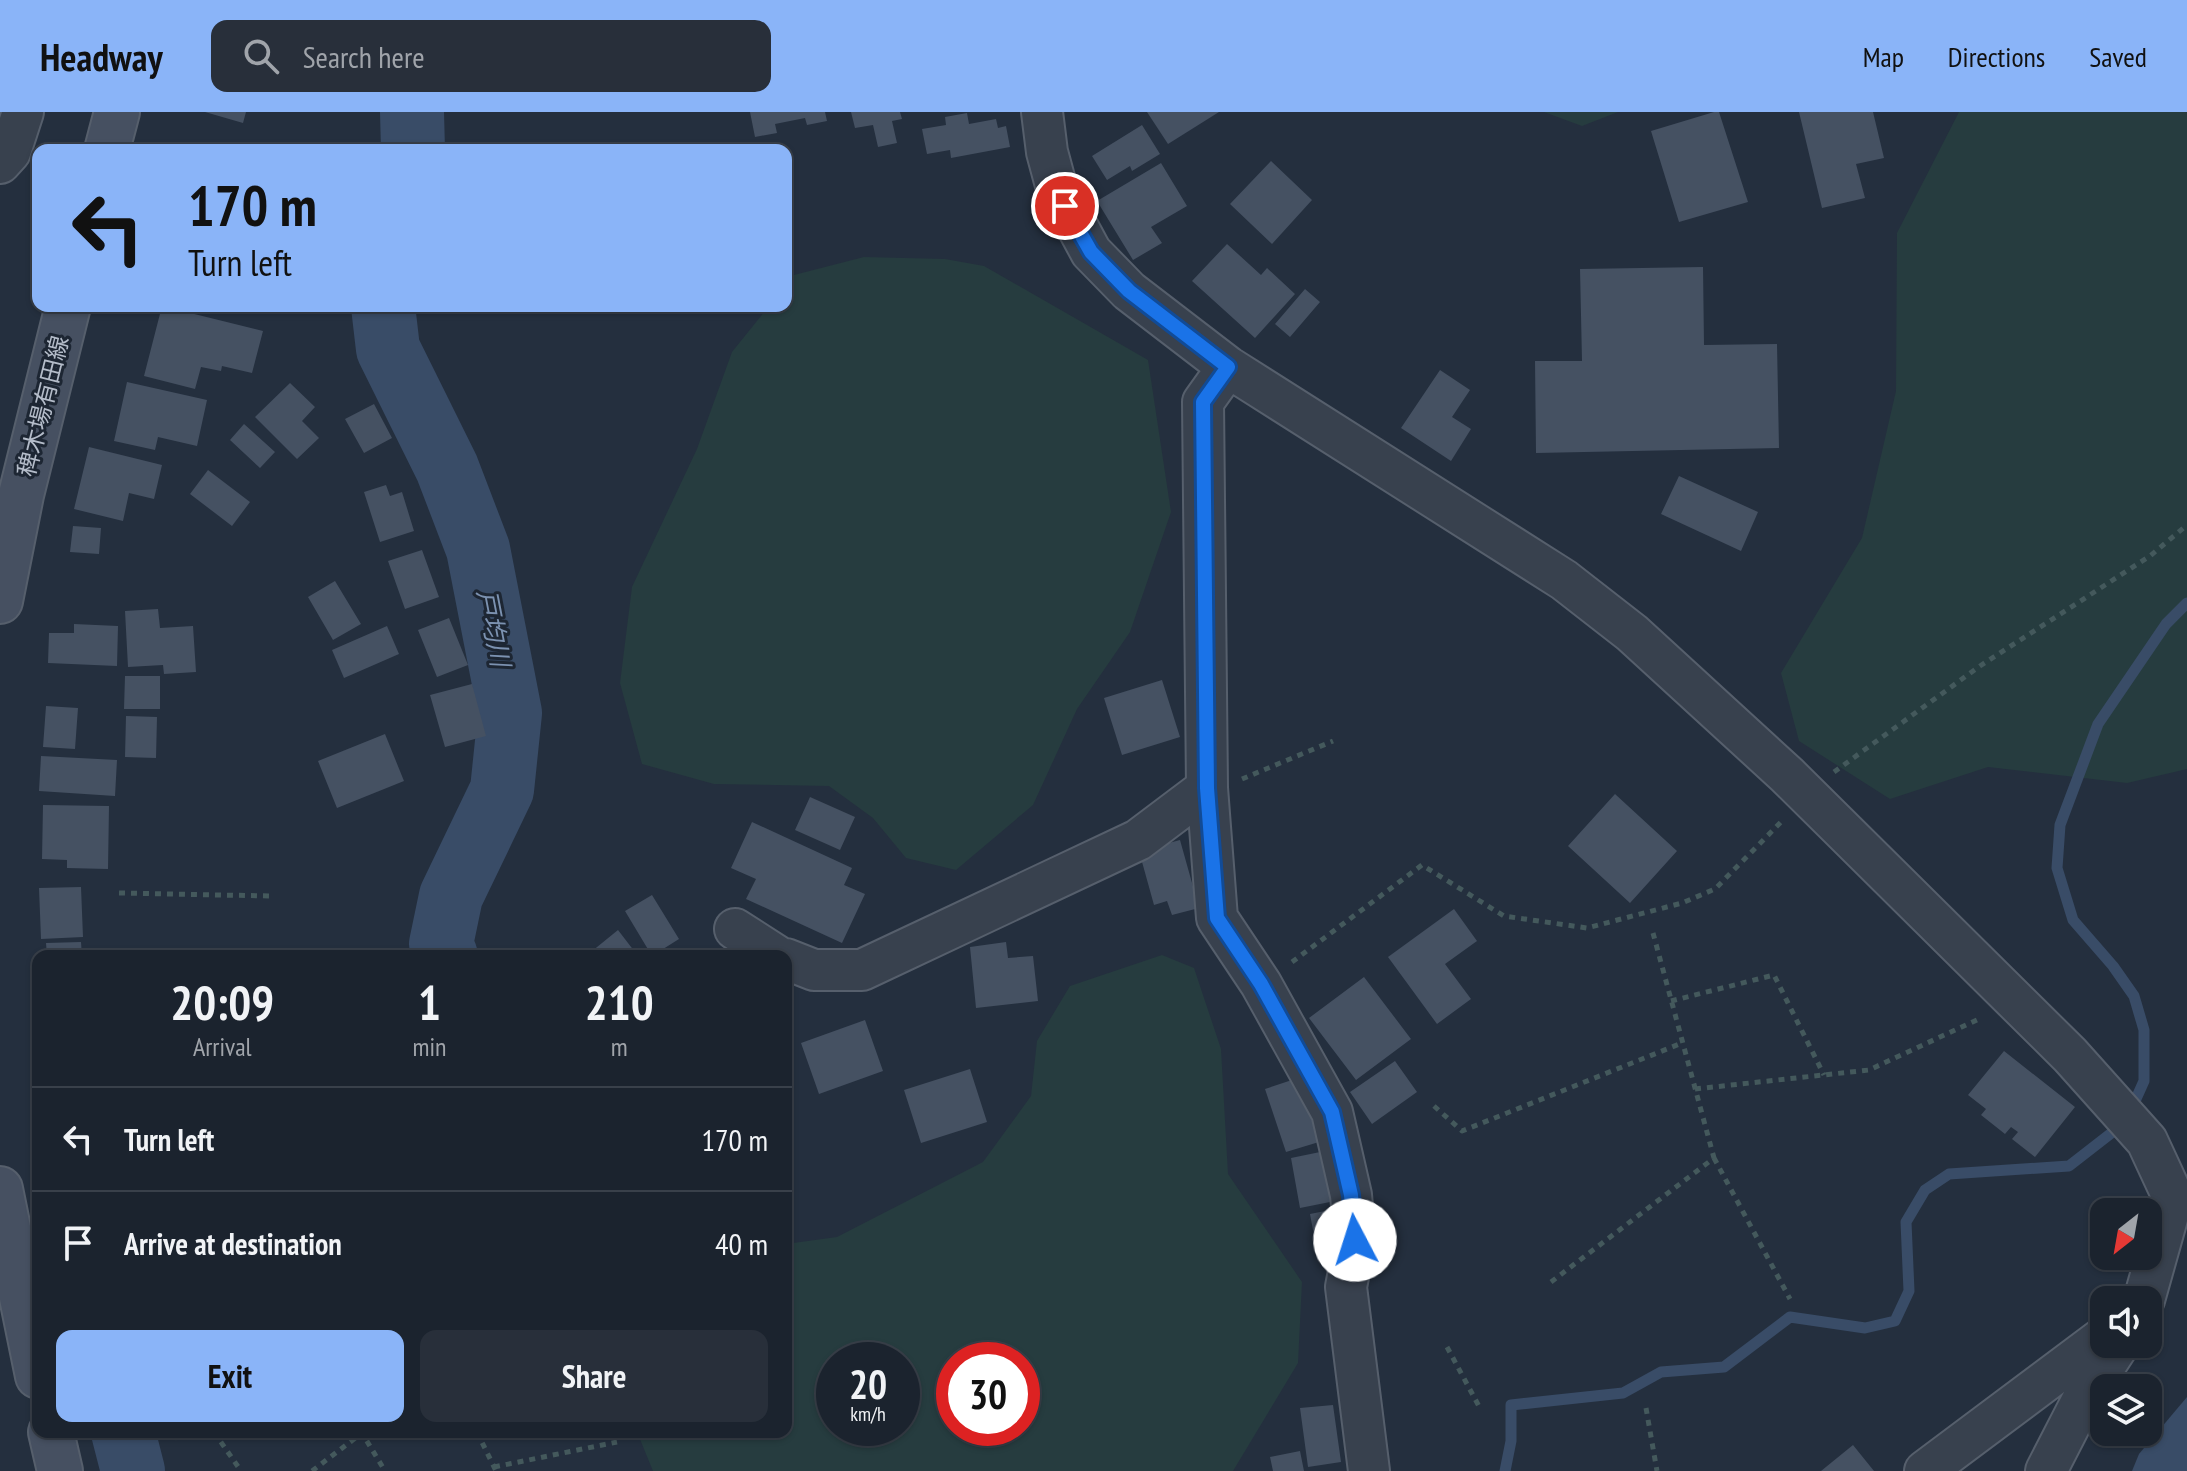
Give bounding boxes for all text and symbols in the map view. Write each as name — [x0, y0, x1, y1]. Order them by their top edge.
search box — [211, 20, 771, 92]
text: Headway — [40, 32, 163, 81]
icon: search — [239, 34, 283, 78]
text: Search here — [303, 37, 425, 76]
text: Map — [1863, 38, 1904, 75]
text: Directions — [1948, 38, 2045, 75]
text: Saved — [2089, 38, 2147, 75]
text: 170 m — [188, 169, 317, 241]
pin — [1031, 172, 1099, 240]
icon: left — [56, 176, 160, 280]
icon: arrive — [1043, 184, 1087, 228]
text: Turn left — [188, 239, 292, 286]
street label: 稗木場有田線 — [11, 332, 75, 480]
water label: 戸均川 — [470, 587, 518, 672]
text: 20:09 — [170, 971, 274, 1033]
text: 1 — [418, 971, 441, 1033]
text: 210 — [585, 971, 654, 1033]
text: Arrival — [193, 1030, 252, 1063]
text: min — [412, 1030, 446, 1063]
text: m — [611, 1030, 628, 1063]
icon: left — [56, 1117, 100, 1161]
text: Turn left — [124, 1120, 214, 1159]
text: 170 m — [702, 1120, 768, 1159]
position arrow — [1313, 1198, 1397, 1282]
north arrow — [2090, 1198, 2162, 1270]
map controls — [2090, 1198, 2162, 1446]
icon: arrive — [56, 1221, 100, 1265]
text: Arrive at destination — [124, 1224, 342, 1263]
text: 40 m — [715, 1224, 768, 1263]
button: sound — [2090, 1286, 2162, 1358]
button: Exit — [56, 1330, 404, 1422]
button: Share — [420, 1330, 768, 1422]
speed limit sign: 30 — [936, 1342, 1040, 1446]
text: 20 — [849, 1358, 887, 1410]
button: layers — [2090, 1374, 2162, 1446]
text: km/h — [850, 1401, 886, 1427]

